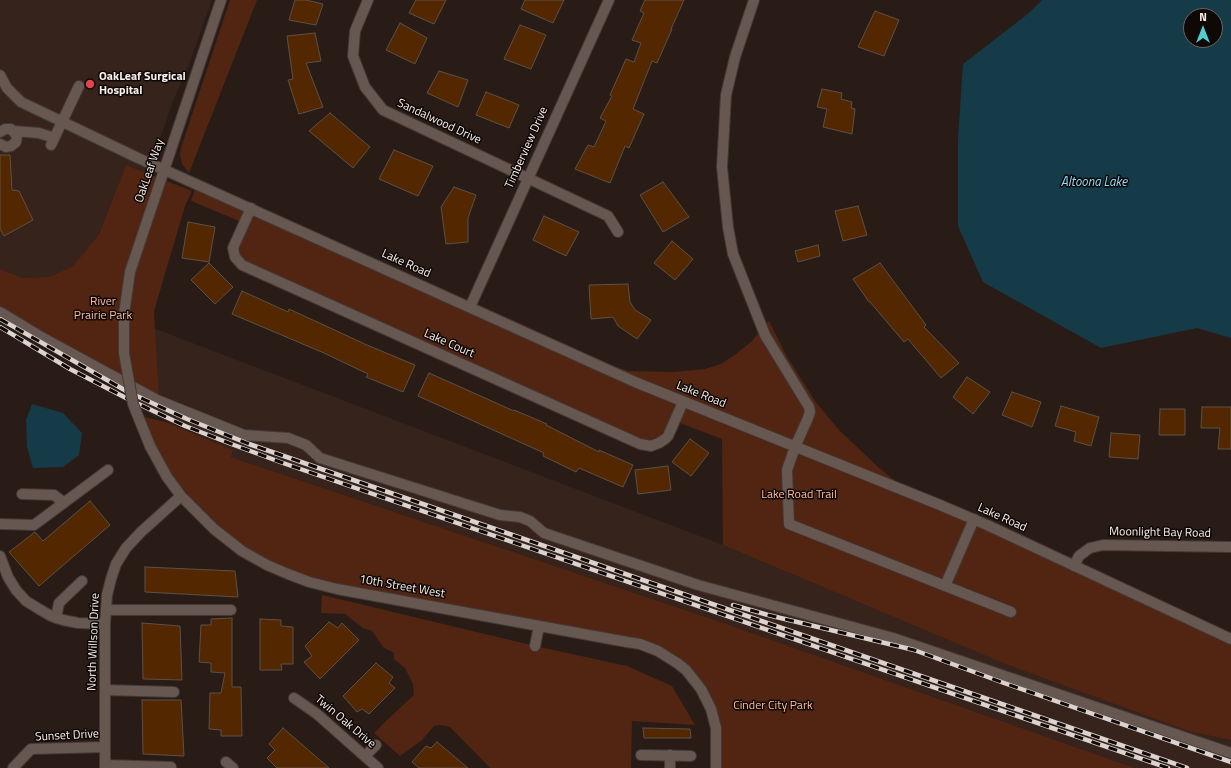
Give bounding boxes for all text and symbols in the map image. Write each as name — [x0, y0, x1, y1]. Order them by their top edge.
north arrow — [1183, 8, 1223, 48]
text: N — [1199, 9, 1207, 25]
place label: OakLeaf Surgical Hospital — [99, 70, 186, 98]
marker: OakLeaf Surgical Hospital — [84, 78, 96, 90]
street label: Sandalwood Drive — [395, 96, 483, 148]
street label: Timberview Drive — [503, 105, 551, 191]
street label: OakLeaf Way — [132, 137, 168, 205]
water label: Altoona Lake — [1061, 175, 1127, 191]
street label: Lake Road — [379, 247, 433, 281]
park label: River Prairie Park — [74, 295, 132, 323]
street label: Lake Court — [422, 327, 476, 361]
street label: Lake Road — [674, 379, 728, 411]
park label: Lake Road Trail — [761, 488, 837, 502]
street label: Lake Road — [975, 501, 1029, 535]
street label: Moonlight Bay Road — [1109, 525, 1211, 541]
street label: 10th Street West — [358, 572, 446, 602]
street label: North Willson Drive — [85, 593, 103, 691]
street label: Twin Oak Drive — [312, 692, 378, 752]
park label: Cinder City Park — [733, 699, 813, 713]
street label: Sunset Drive — [35, 727, 99, 745]

